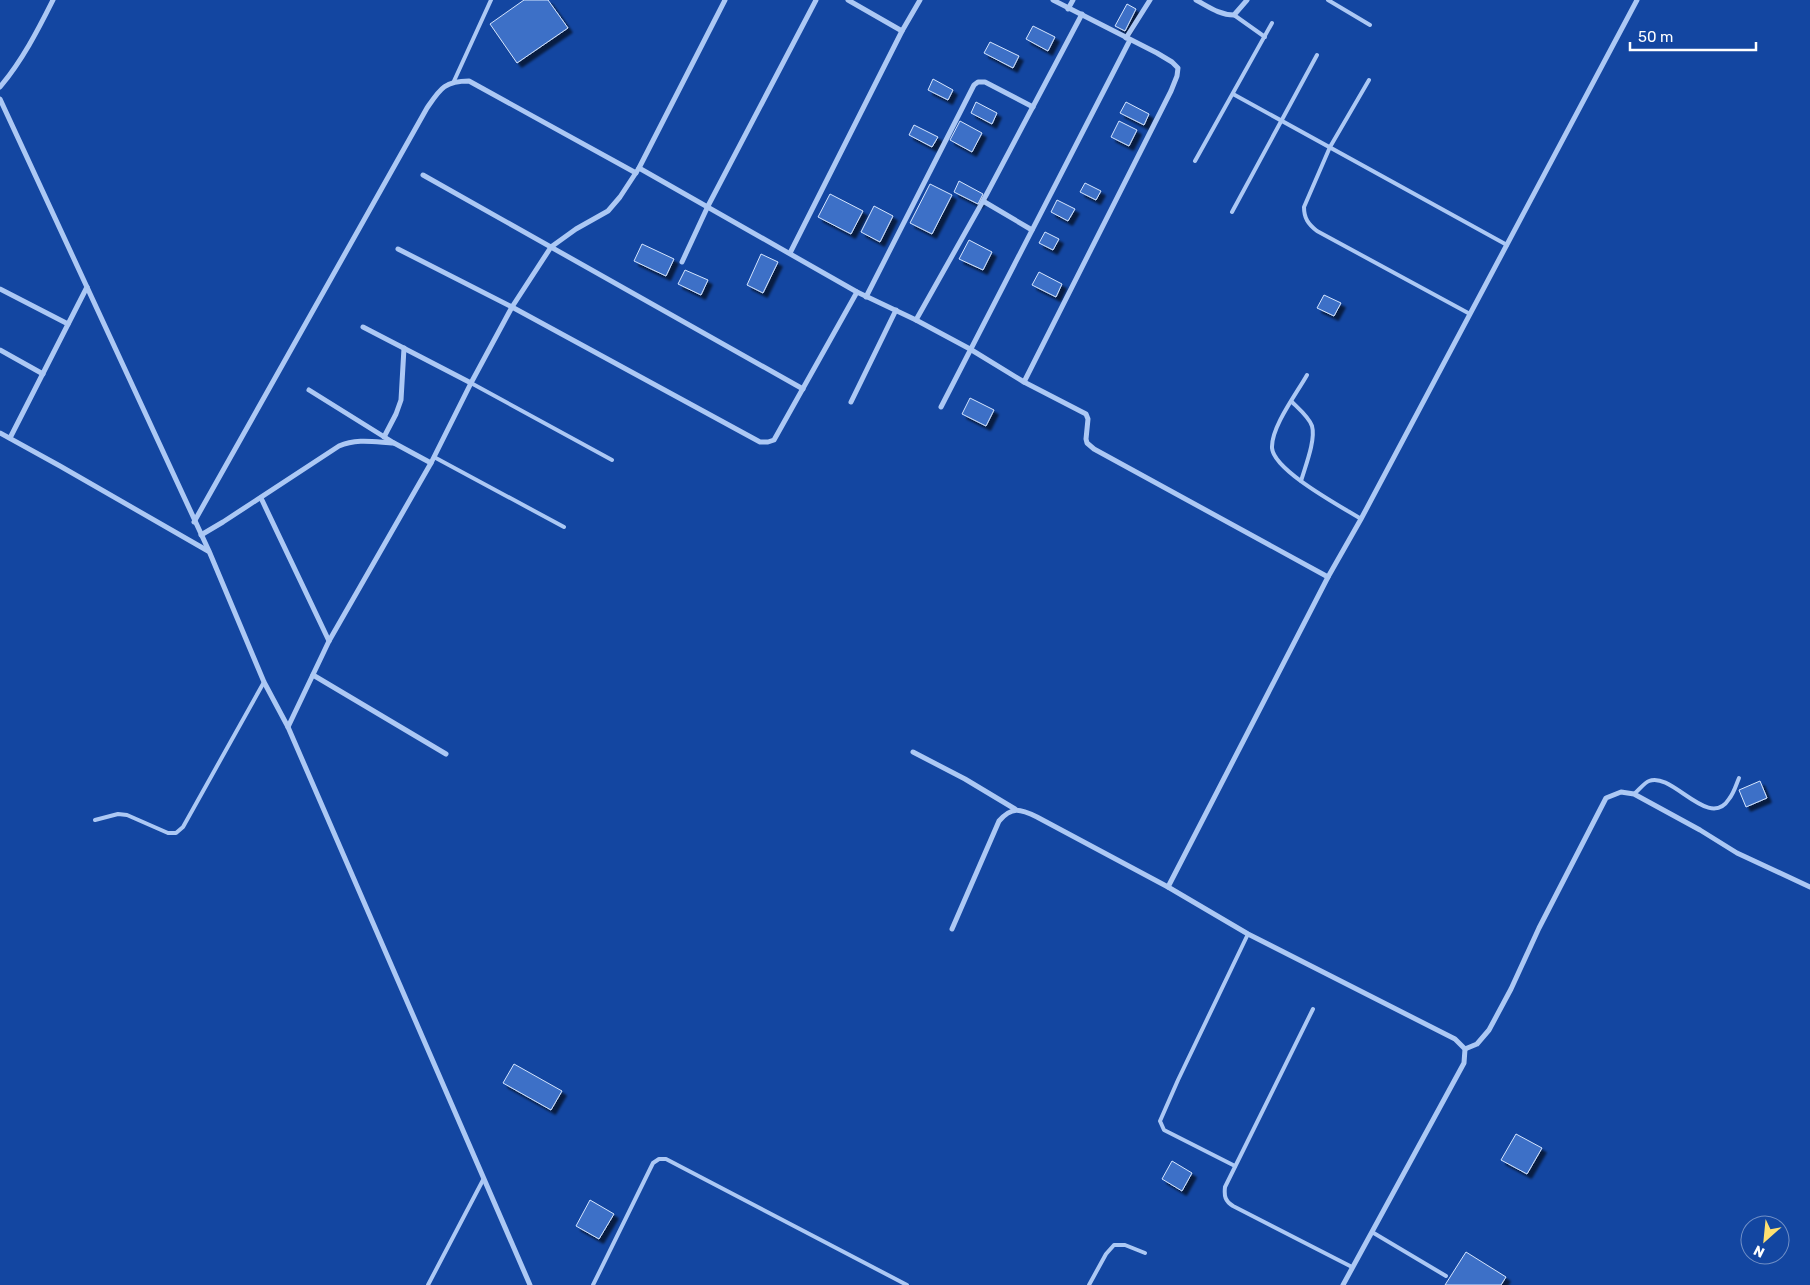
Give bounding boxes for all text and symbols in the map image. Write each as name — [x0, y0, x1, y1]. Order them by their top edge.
scale bar — [1630, 20, 1756, 52]
text: 50 m — [1638, 28, 1673, 46]
north arrow — [1740, 1215, 1790, 1265]
text: N — [1751, 1241, 1768, 1261]

